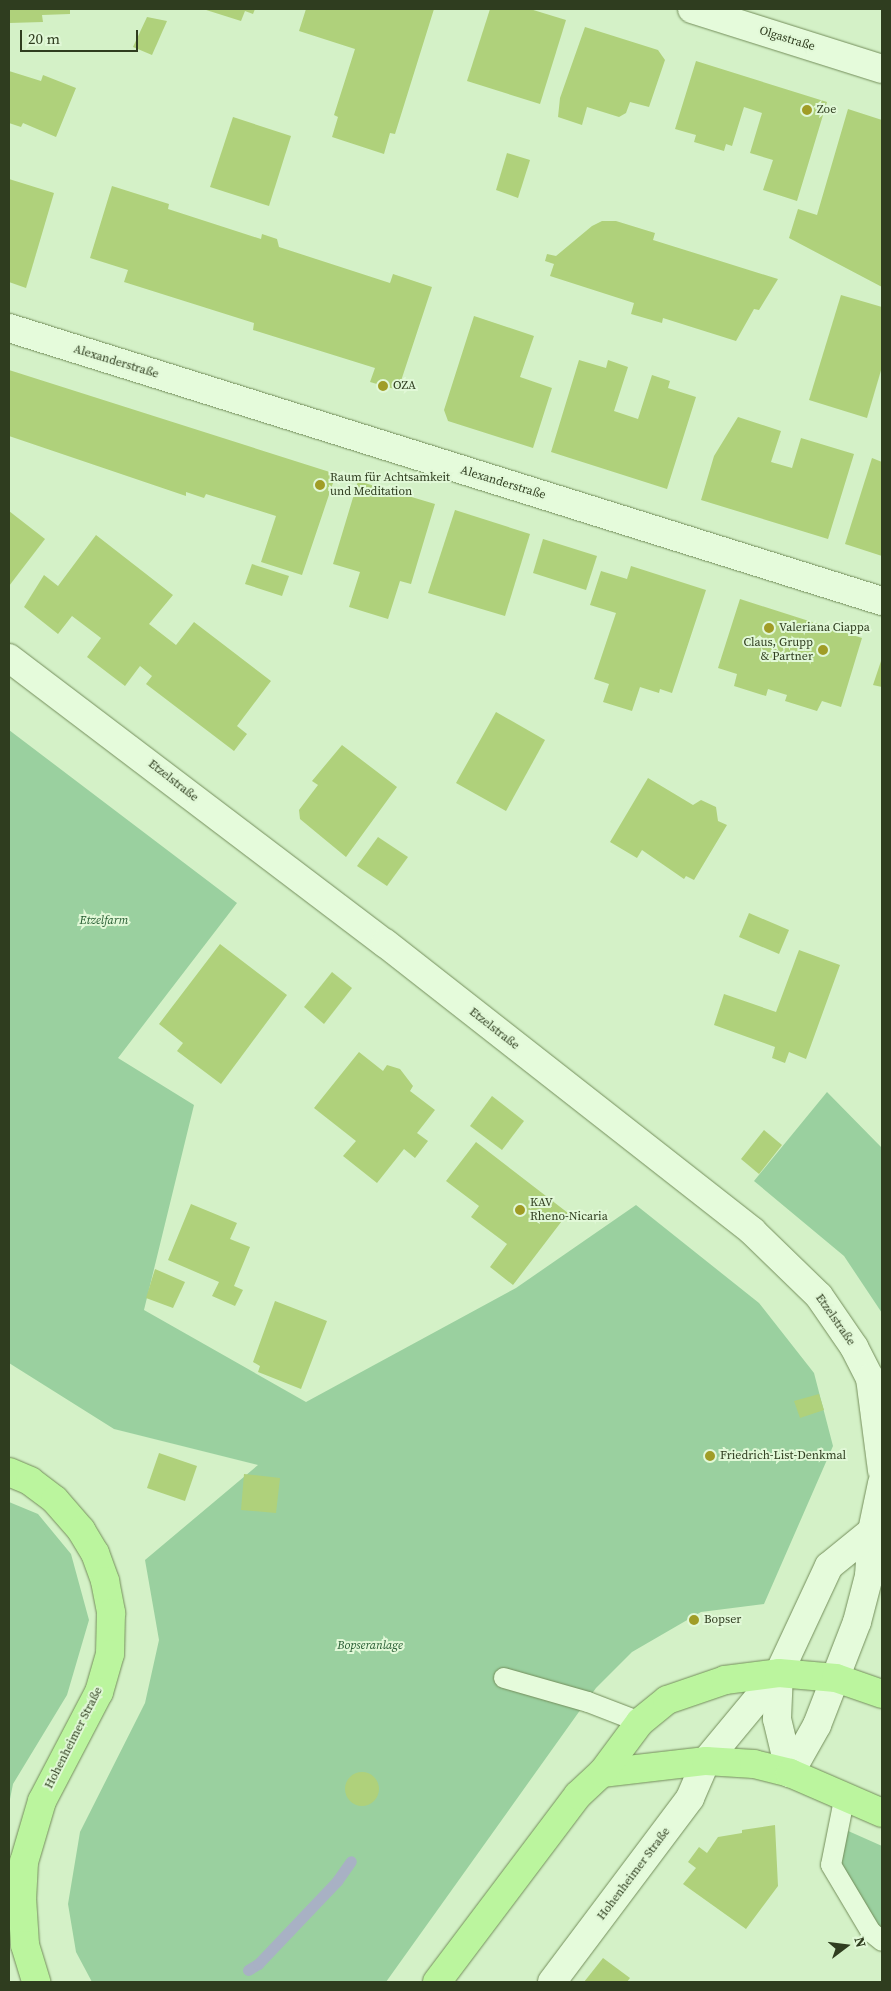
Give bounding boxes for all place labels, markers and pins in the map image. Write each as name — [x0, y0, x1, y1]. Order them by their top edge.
place label: Zoe — [817, 103, 836, 117]
marker: Zoe — [801, 104, 813, 116]
place label: OZA — [393, 379, 416, 393]
marker: OZA — [377, 380, 389, 392]
place label: Raum für Achtsamkeit und Meditation — [330, 471, 450, 499]
marker: Raum für Achtsamkeit und Meditation — [314, 479, 326, 491]
place label: Valeriana Ciappa — [779, 621, 870, 635]
marker: Valeriana Ciappa — [763, 622, 775, 634]
place label: Claus, Grupp & Partner — [743, 636, 813, 664]
marker: Claus, Grupp & Partner — [817, 644, 829, 656]
place label: KAV Rheno-Nicaria — [530, 1196, 608, 1224]
marker: KAV Rheno-Nicaria — [514, 1204, 526, 1216]
place label: Friedrich-List-Denkmal — [720, 1449, 846, 1463]
marker: Friedrich-List-Denkmal — [704, 1450, 716, 1462]
place label: Bopser — [704, 1613, 741, 1627]
marker: Bopser — [688, 1614, 700, 1626]

